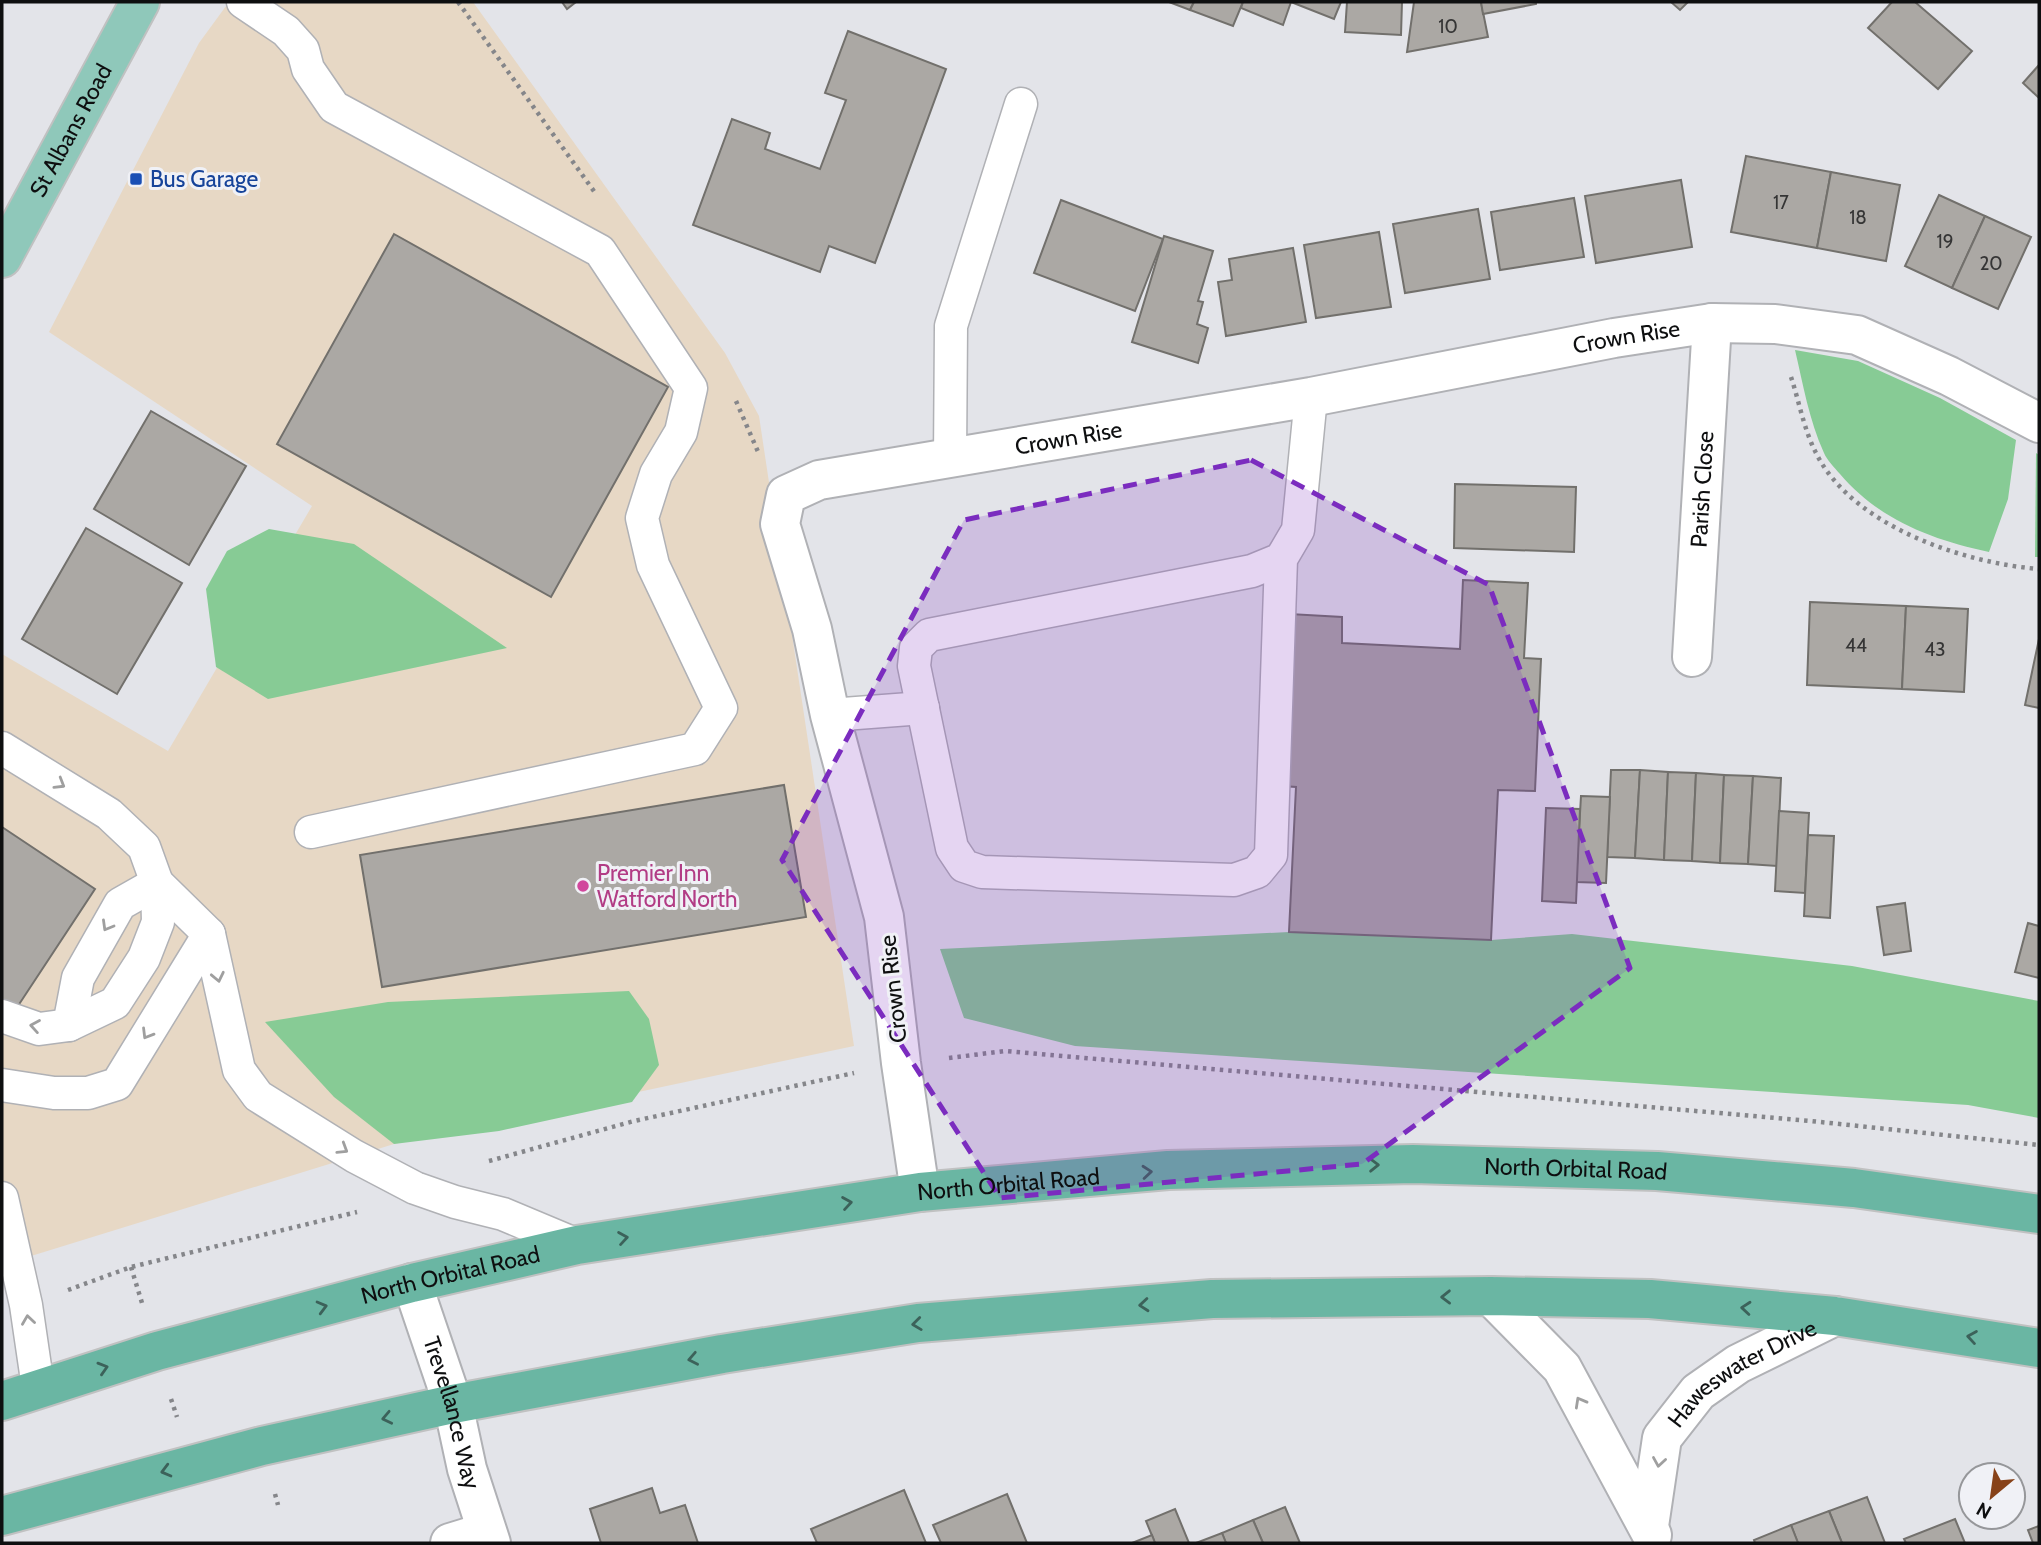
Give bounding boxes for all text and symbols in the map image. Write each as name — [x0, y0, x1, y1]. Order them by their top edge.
house number: 10 — [1438, 15, 1458, 38]
street label: St Albans Road — [24, 59, 118, 202]
place label: Bus Garage — [150, 165, 258, 193]
marker: Bus Garage — [128, 171, 144, 187]
house number: 17 — [1773, 191, 1789, 214]
house number: 18 — [1849, 206, 1867, 229]
house number: 19 — [1937, 230, 1954, 253]
house number: 20 — [1979, 252, 2003, 275]
street label: Crown Rise — [1570, 314, 1682, 360]
street label: Crown Rise — [1013, 415, 1124, 461]
street label: Parish Close — [1685, 430, 1720, 548]
house number: 44 — [1845, 634, 1867, 657]
house number: 43 — [1924, 638, 1946, 661]
one-way arrow — [52, 775, 65, 788]
place label: Premier Inn Watford North — [597, 859, 737, 913]
marker: Premier Inn Watford North — [575, 878, 591, 894]
one-way arrow — [102, 919, 115, 932]
street label: Crown Rise — [873, 934, 913, 1044]
one-way arrow — [209, 971, 224, 983]
one-way arrow — [29, 1019, 40, 1034]
one-way arrow — [143, 1027, 156, 1040]
one-way arrow — [335, 1141, 348, 1154]
street label: North Orbital Road — [1484, 1152, 1668, 1186]
one-way arrow — [1369, 1157, 1380, 1172]
street label: North Orbital Road — [916, 1162, 1101, 1206]
one-way arrow — [1141, 1165, 1152, 1180]
one-way arrow — [841, 1196, 853, 1211]
one-way arrow — [617, 1231, 628, 1246]
street label: North Orbital Road — [358, 1240, 543, 1310]
one-way arrow — [1440, 1289, 1451, 1304]
one-way arrow — [1138, 1297, 1149, 1312]
one-way arrow — [316, 1301, 328, 1315]
one-way arrow — [1741, 1301, 1752, 1316]
street label: Haweswater Drive — [1662, 1313, 1821, 1433]
one-way arrow — [21, 1314, 36, 1326]
one-way arrow — [912, 1316, 923, 1331]
one-way arrow — [1966, 1330, 1978, 1345]
street label: Trevellance Way — [417, 1333, 487, 1493]
one-way arrow — [687, 1351, 699, 1366]
one-way arrow — [97, 1361, 109, 1376]
one-way arrow — [1575, 1396, 1589, 1409]
one-way arrow — [381, 1410, 393, 1425]
one-way arrow — [1652, 1456, 1667, 1468]
north arrow — [1957, 1461, 2027, 1531]
one-way arrow — [160, 1463, 172, 1477]
text: N — [1973, 1497, 1995, 1524]

